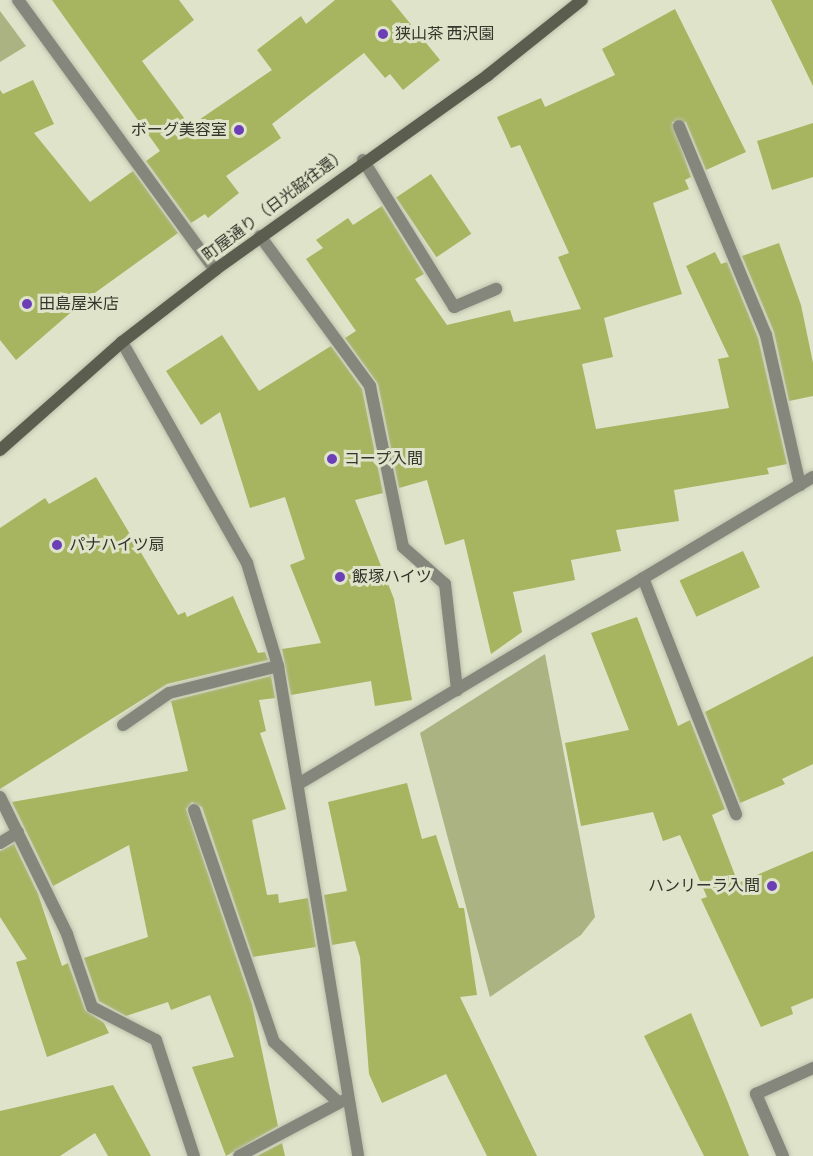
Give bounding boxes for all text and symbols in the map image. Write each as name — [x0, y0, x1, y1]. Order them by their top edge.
place label: 狭山茶 西沢園 — [395, 24, 495, 44]
marker: 狭山茶 西沢園 — [376, 27, 390, 41]
place label: ボーグ美容室 — [131, 120, 227, 140]
marker: ボーグ美容室 — [232, 123, 246, 137]
street label: 町屋通り（日光脇往還） — [199, 144, 351, 266]
place label: 田島屋米店 — [39, 294, 119, 314]
marker: 田島屋米店 — [20, 297, 34, 311]
place label: コープ入間 — [344, 449, 424, 469]
marker: コープ入間 — [325, 452, 339, 466]
place label: パナハイツ扇 — [69, 535, 165, 555]
marker: パナハイツ扇 — [50, 538, 64, 552]
place label: 飯塚ハイツ — [352, 567, 432, 587]
marker: 飯塚ハイツ — [333, 570, 347, 584]
place label: ハンリーラ入間 — [648, 876, 760, 896]
marker: ハンリーラ入間 — [765, 879, 779, 893]

